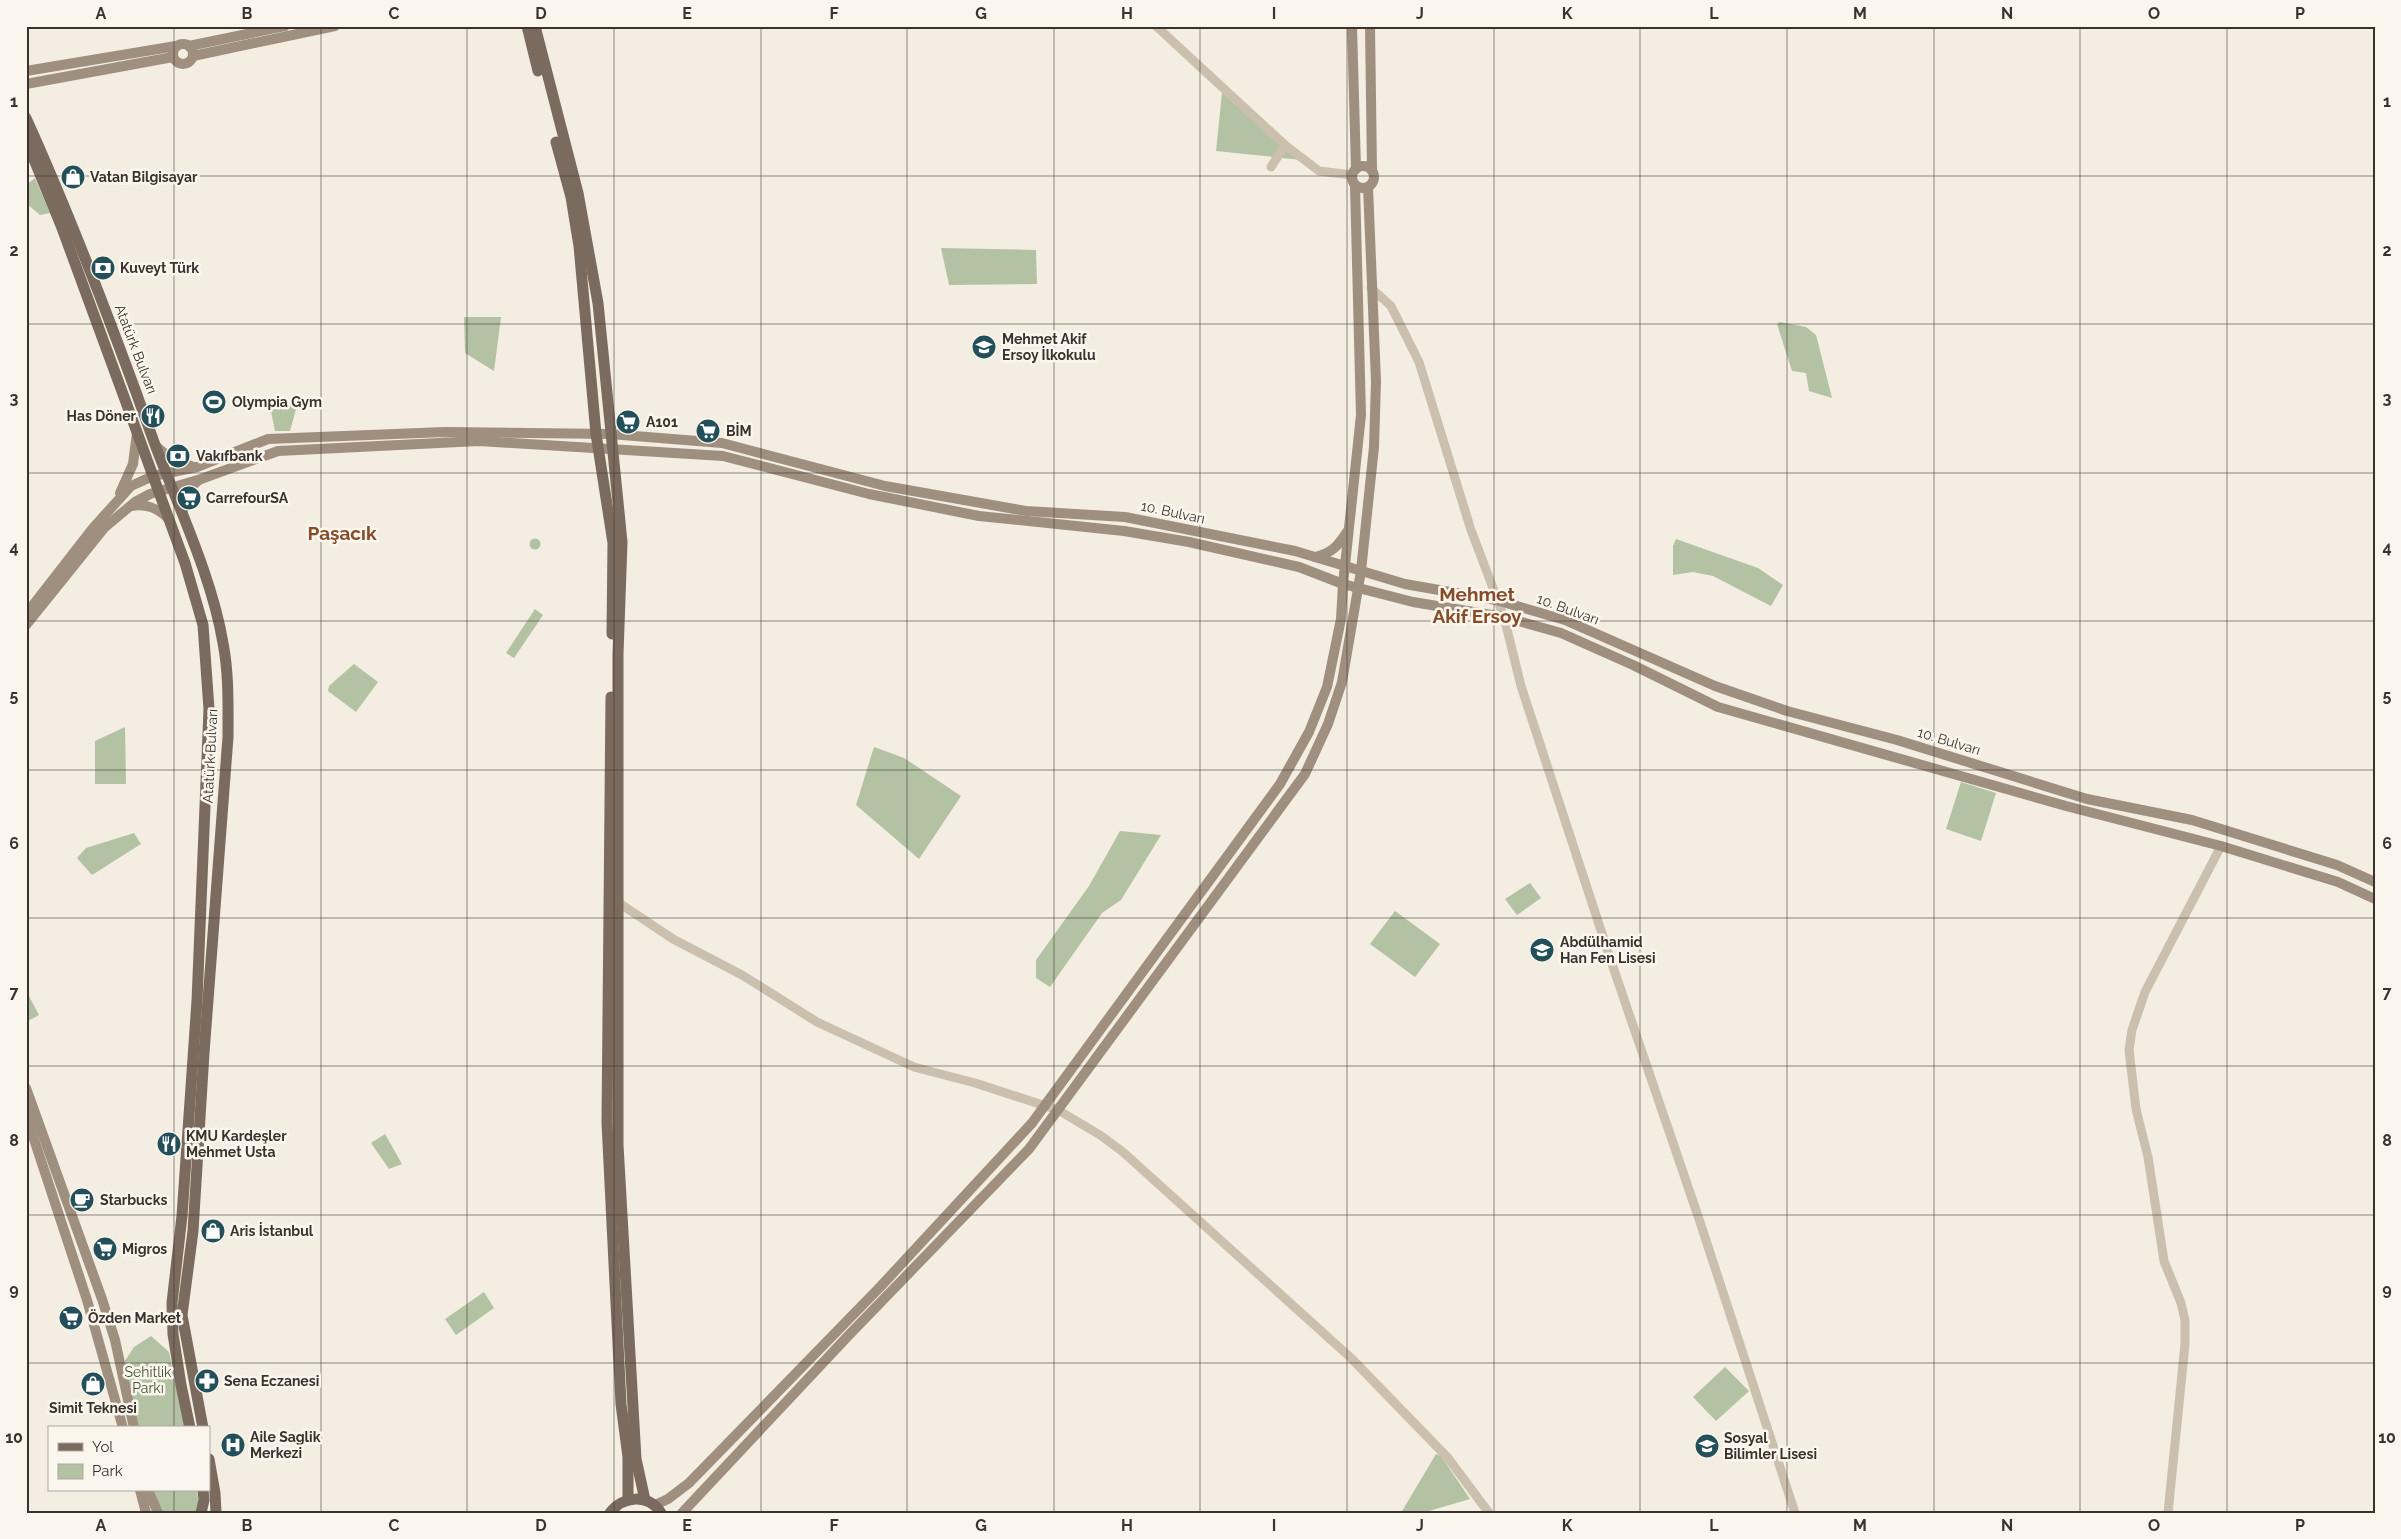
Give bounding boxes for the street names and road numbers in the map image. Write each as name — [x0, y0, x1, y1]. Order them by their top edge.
street label: Atatürk Bulvarı — [112, 302, 160, 396]
street label: 10. Bulvarı — [1140, 497, 1206, 527]
street label: 10. Bulvarı — [1535, 590, 1601, 628]
street label: Atatürk Bulvarı — [200, 708, 220, 804]
street label: 10. Bulvarı — [1916, 724, 1982, 758]

